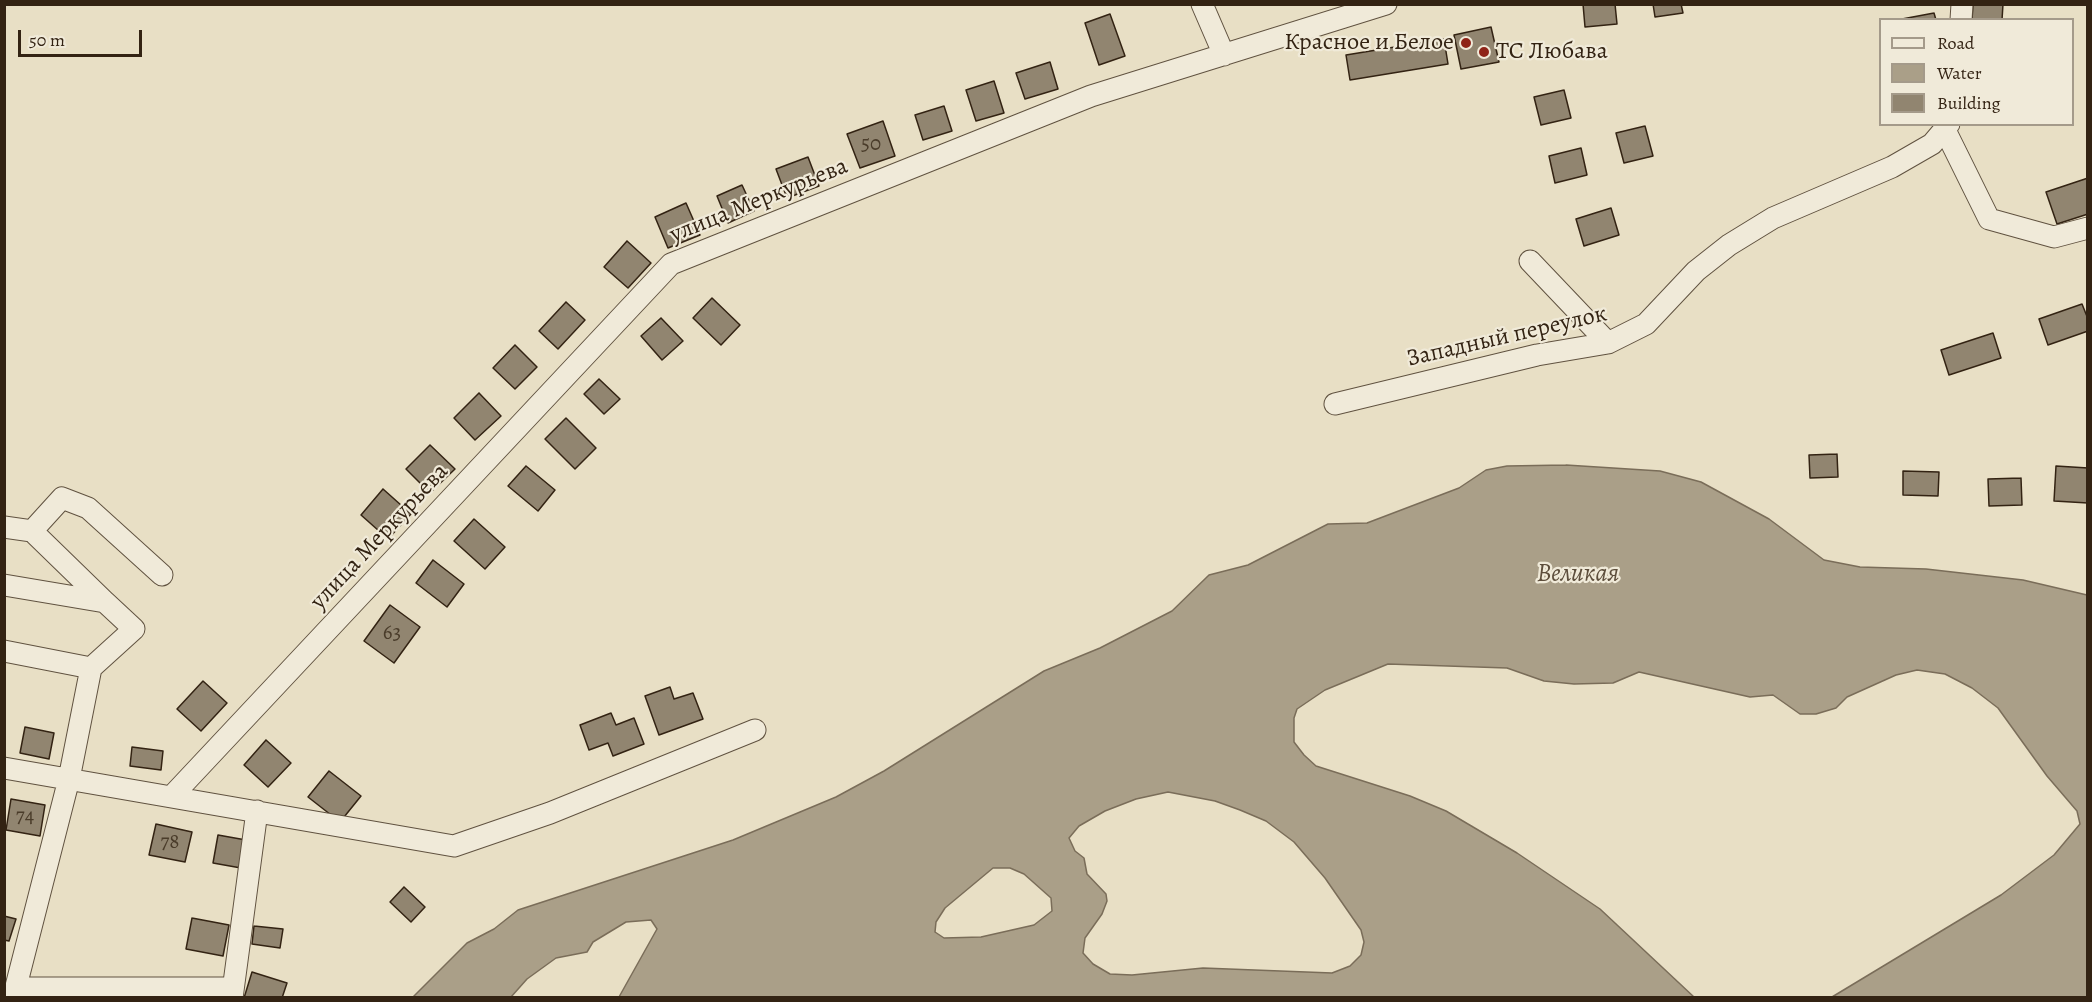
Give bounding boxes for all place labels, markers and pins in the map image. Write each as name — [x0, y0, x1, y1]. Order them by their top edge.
place label: Красное и Белое — [1284, 29, 1454, 57]
marker: Красное и Белое — [1459, 36, 1473, 50]
place label: ТС Любава — [1496, 38, 1608, 66]
marker: ТС Любава — [1477, 45, 1491, 59]

